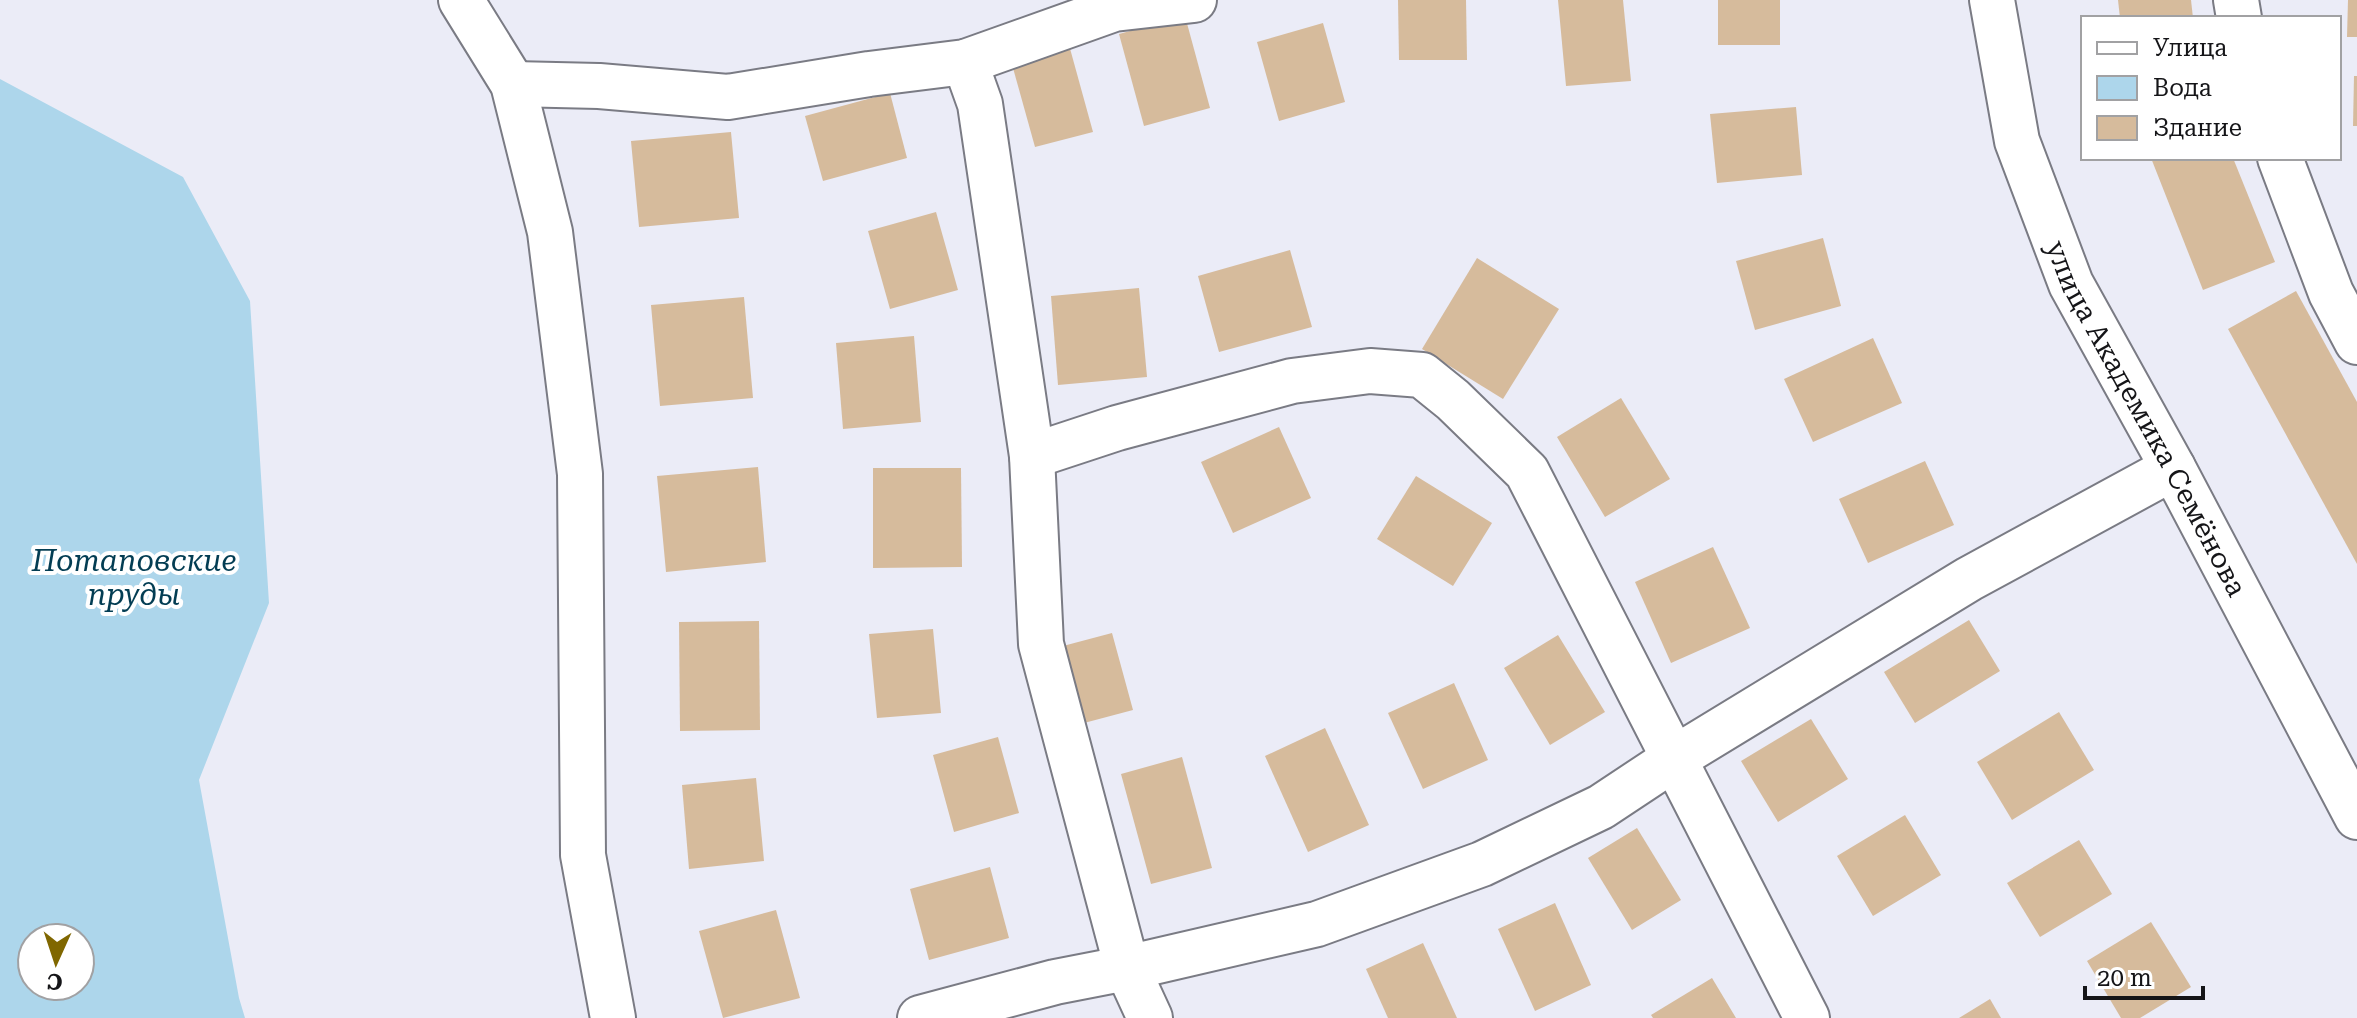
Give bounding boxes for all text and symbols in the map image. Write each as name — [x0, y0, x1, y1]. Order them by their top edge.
legend — [2081, 16, 2341, 160]
text: Улица — [2153, 34, 2227, 62]
text: Вода — [2153, 74, 2212, 102]
text: Здание — [2153, 114, 2242, 142]
street label: улица Академика Семёнова — [2039, 236, 2254, 602]
water label: Потаповские пруды — [31, 543, 236, 612]
north arrow — [16, 922, 96, 1002]
scale bar — [2085, 950, 2203, 1000]
text: 20 m — [2097, 964, 2152, 992]
text: С — [47, 969, 63, 994]

